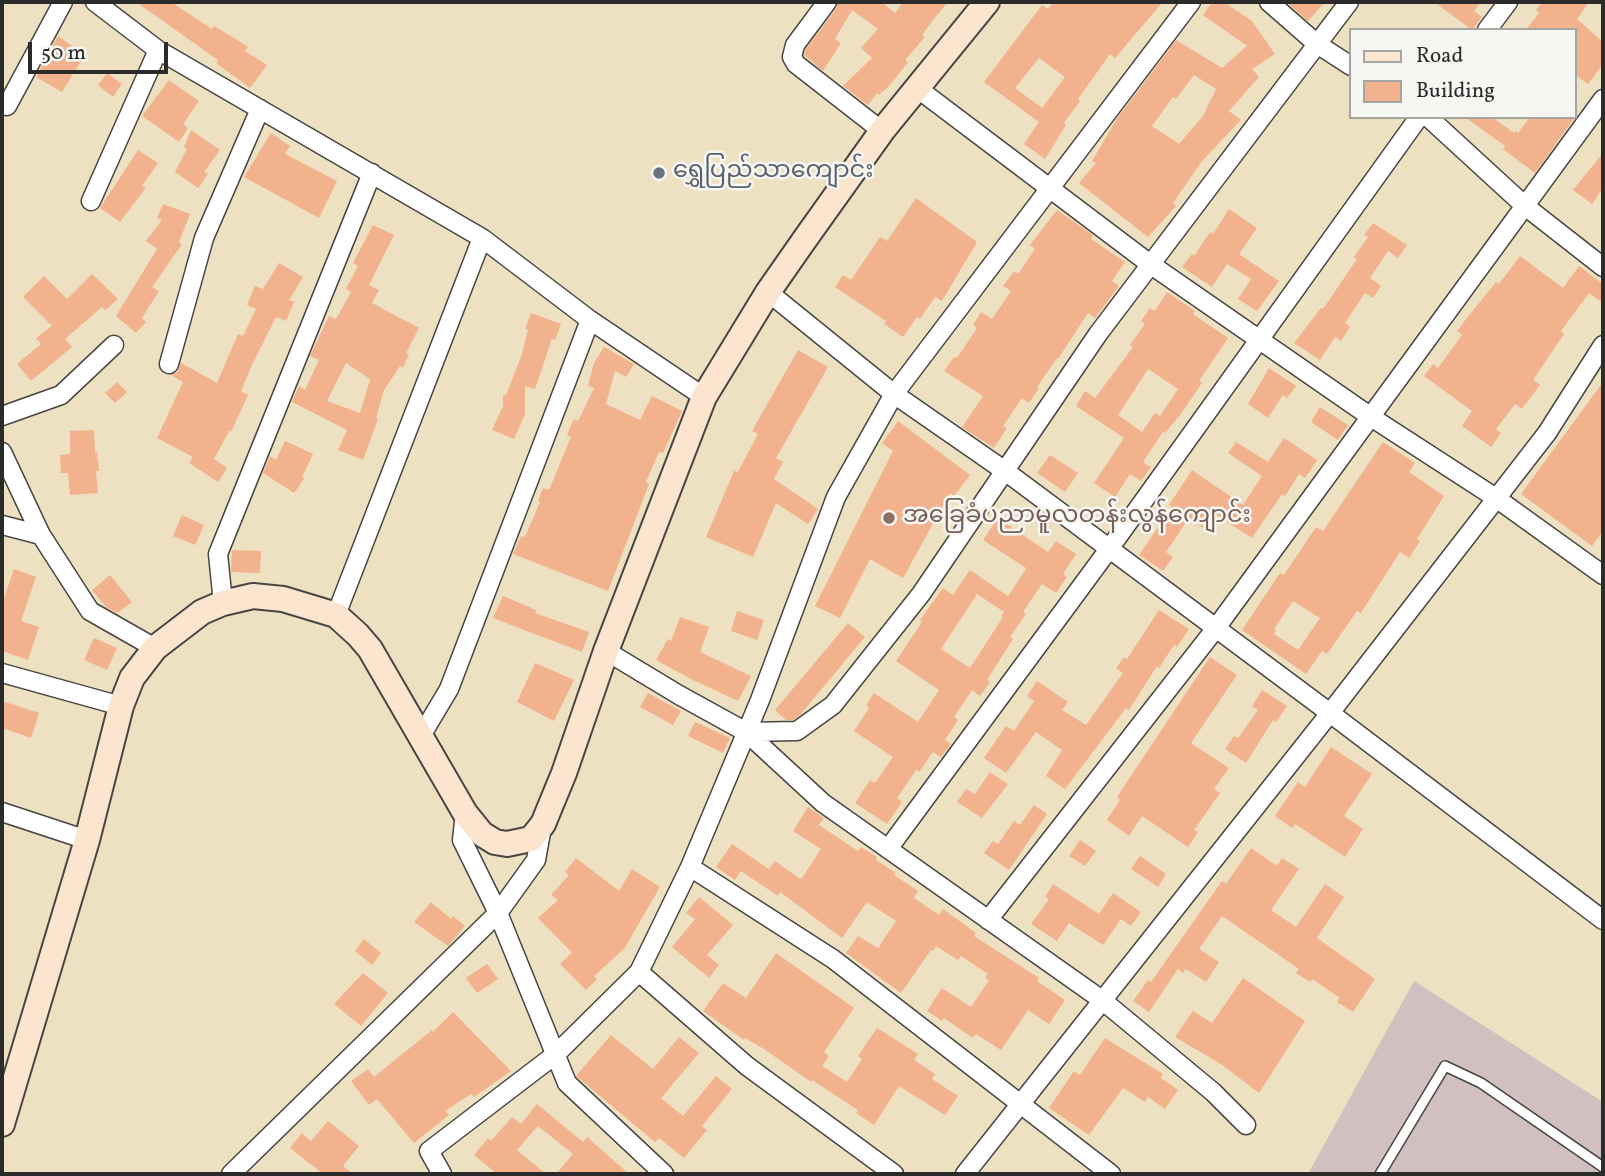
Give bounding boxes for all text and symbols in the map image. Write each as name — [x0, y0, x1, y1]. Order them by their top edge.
scale bar — [32, 28, 172, 72]
legend — [1350, 28, 1577, 119]
text: 50 m — [41, 39, 86, 68]
text: Road — [1416, 42, 1463, 71]
text: Building — [1416, 77, 1495, 106]
place label: ရွှေပြည်သာကျောင်း — [673, 159, 873, 187]
marker: ရွှေပြည်သာကျောင်း — [651, 165, 667, 181]
place label: အခြေခံပညာမူလတန်းလွန်ကျောင်း — [903, 504, 1251, 532]
marker: အခြေခံပညာမူလတန်းလွန်ကျောင်း — [881, 510, 897, 526]

